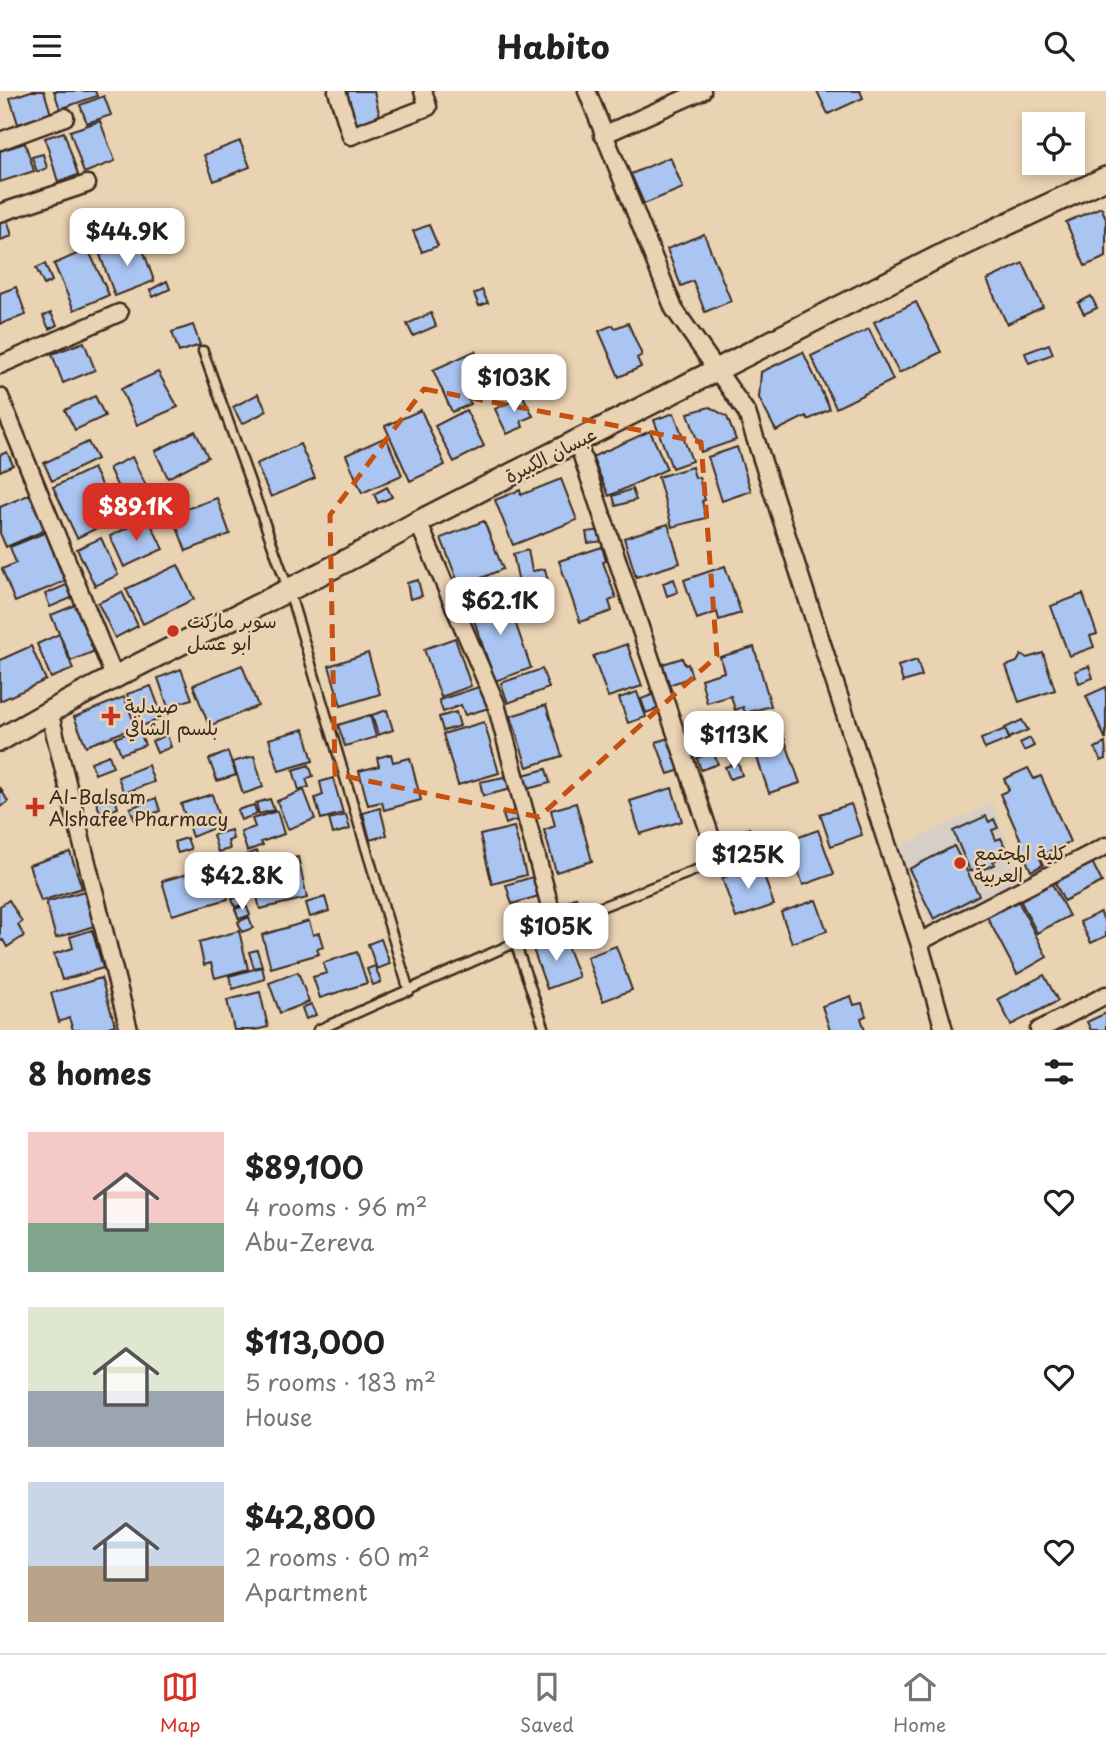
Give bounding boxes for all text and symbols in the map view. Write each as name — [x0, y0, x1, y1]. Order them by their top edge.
text: Habito — [497, 22, 609, 70]
icon: menu — [28, 27, 66, 65]
icon: search — [1040, 27, 1078, 65]
map controls — [1022, 112, 1085, 175]
button: locate — [1022, 112, 1085, 175]
pin: $44.9K — [70, 209, 184, 268]
text: $44.9K — [86, 213, 168, 248]
pin: $103K — [465, 355, 563, 414]
text: $103K — [477, 359, 551, 394]
street label: عبسان الكبيرة — [499, 419, 601, 489]
pin: $89.1K — [79, 483, 193, 543]
text: $89.1K — [99, 488, 173, 523]
pin: $62.1K — [443, 577, 557, 637]
text: $62.1K — [461, 582, 539, 617]
place label: سوبر ماركت ابو عسل — [187, 606, 277, 656]
marker: سوبر ماركت ابو عسل — [165, 623, 181, 639]
place label: صيدلية بلسم الشافي — [125, 691, 218, 743]
marker: صيدلية بلسم الشافي — [103, 708, 119, 724]
pin: $113K — [685, 711, 783, 771]
text: $113K — [700, 716, 768, 751]
place label: Al-Balsam Alshafee Pharmacy — [49, 782, 228, 832]
marker: Al-Balsam Alshafee Pharmacy — [27, 799, 43, 815]
pin: $125K — [699, 831, 797, 891]
text: $125K — [712, 836, 784, 871]
place label: كلية المجتمع العربية — [974, 838, 1067, 888]
pin: $42.8K — [185, 853, 299, 912]
marker: كلية المجتمع العربية — [952, 855, 968, 871]
text: $42.8K — [201, 857, 283, 892]
pin: $105K — [507, 903, 605, 963]
text: $105K — [519, 908, 593, 943]
text: 8 homes — [28, 1050, 151, 1095]
icon: filters — [1040, 1053, 1078, 1091]
text: $89,100 — [245, 1144, 364, 1189]
icon: home — [84, 1160, 168, 1244]
icon: heart — [1040, 1183, 1078, 1221]
text: 4 rooms · 96 m² — [245, 1189, 428, 1224]
text: Abu-Zereva — [245, 1224, 374, 1259]
text: $113,000 — [245, 1319, 385, 1364]
icon: home — [84, 1335, 168, 1419]
icon: heart — [1040, 1358, 1078, 1396]
text: 5 rooms · 183 m² — [245, 1364, 436, 1399]
text: House — [245, 1399, 312, 1434]
text: $42,800 — [245, 1494, 376, 1539]
icon: home — [84, 1510, 168, 1594]
icon: heart — [1040, 1533, 1078, 1571]
text: 2 rooms · 60 m² — [245, 1539, 430, 1574]
text: Apartment — [245, 1574, 368, 1609]
tab: Map — [160, 1668, 200, 1738]
tab: Saved — [520, 1668, 574, 1738]
tab: Home — [893, 1668, 946, 1738]

